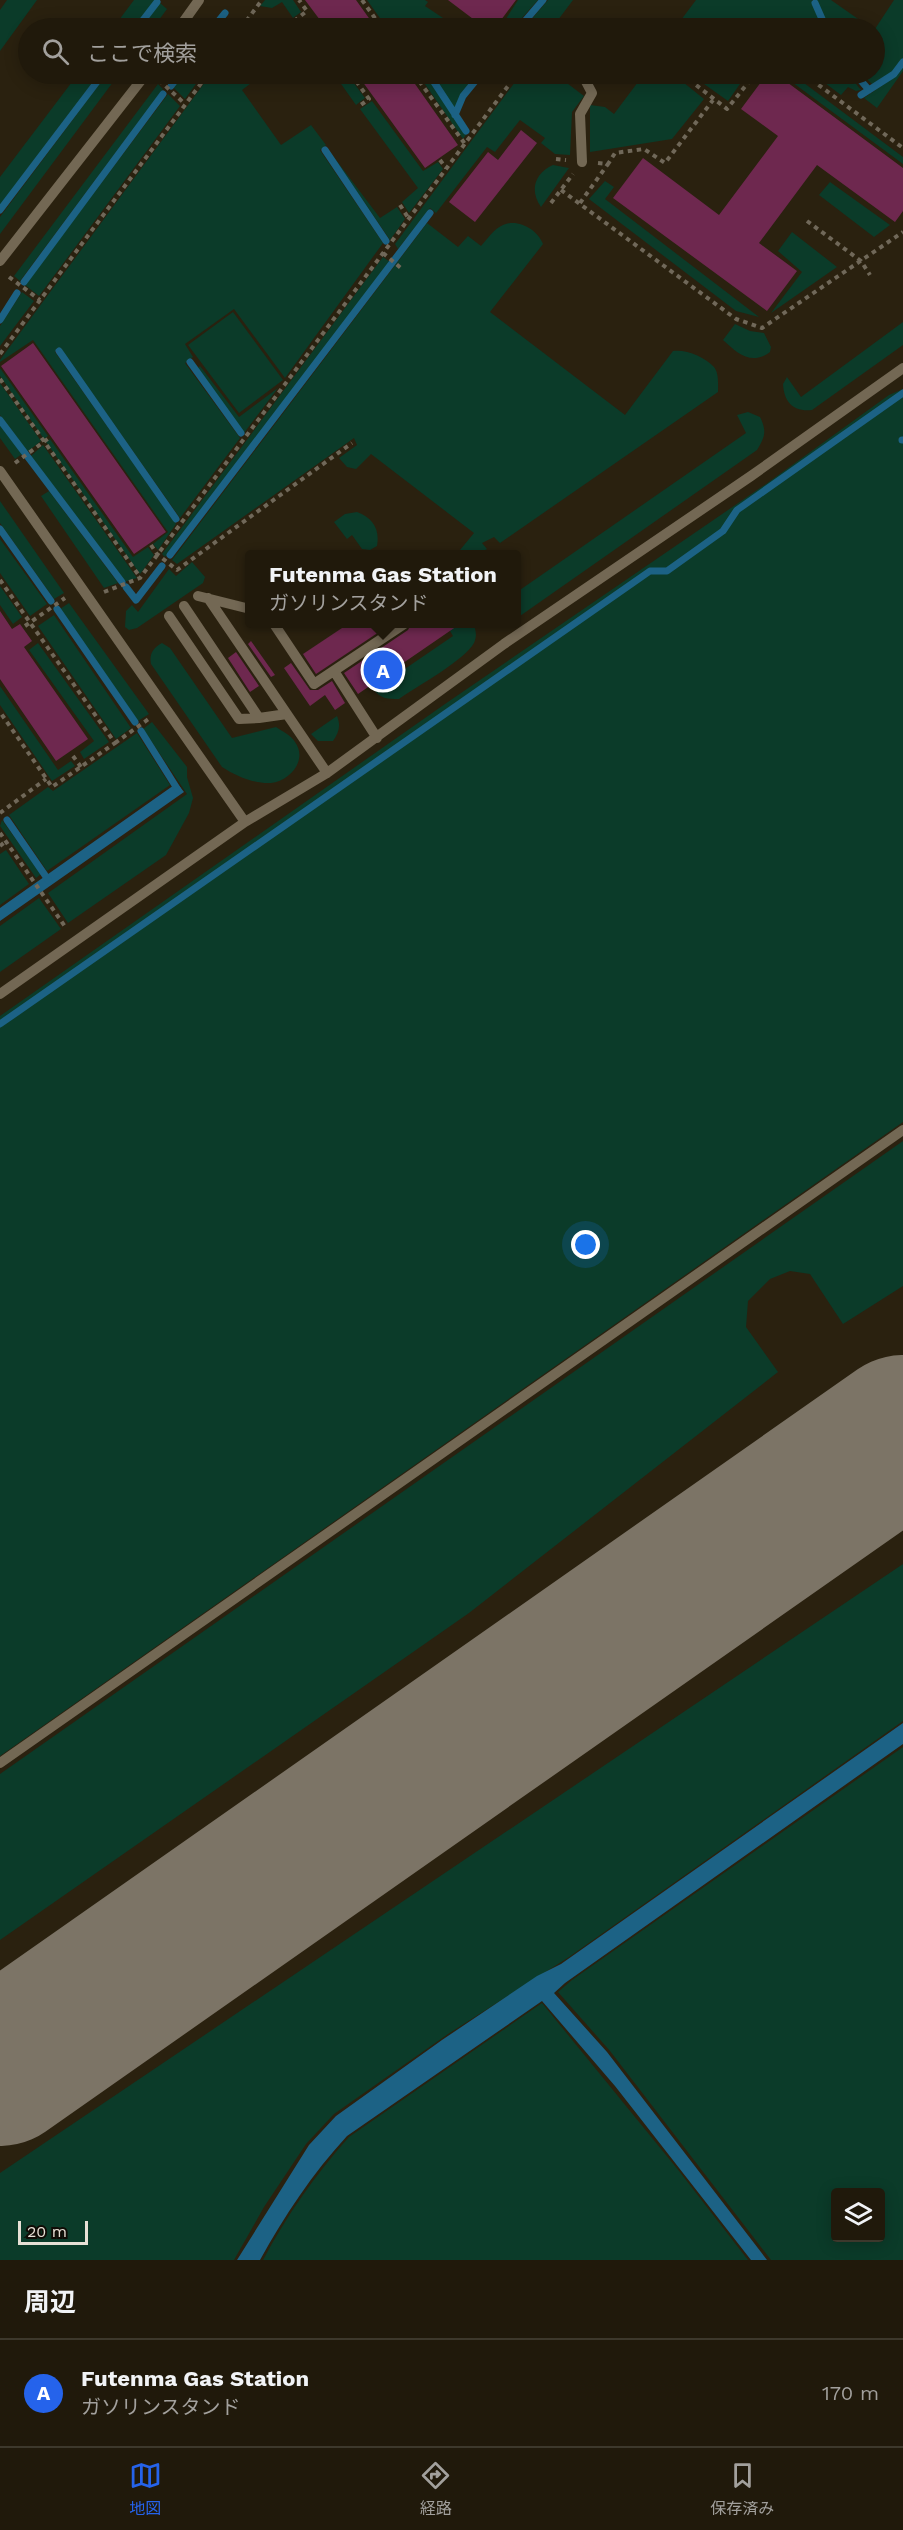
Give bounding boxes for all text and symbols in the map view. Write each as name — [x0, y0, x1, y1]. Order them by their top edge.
search box — [18, 18, 885, 84]
icon: search — [39, 35, 72, 68]
text: ここで検索 — [87, 41, 197, 66]
popup — [245, 550, 521, 628]
text: Futenma Gas Station — [269, 562, 497, 587]
text: ガソリンスタンド — [269, 591, 429, 615]
pin: A — [364, 648, 403, 692]
your location — [571, 1230, 600, 1259]
map controls — [831, 2188, 885, 2242]
button: layers — [831, 2188, 885, 2242]
scale bar — [18, 2218, 88, 2246]
text: 20 m — [27, 2222, 67, 2241]
text: 周辺 — [24, 2287, 76, 2317]
text: Futenma Gas Station — [81, 2366, 309, 2391]
text: A — [37, 2381, 50, 2405]
text: 170 m — [822, 2381, 879, 2405]
text: ガソリンスタンド — [81, 2395, 241, 2419]
tab: 地図 — [129, 2459, 162, 2519]
tab: 経路 — [419, 2459, 452, 2519]
tab: 保存済み — [710, 2459, 774, 2519]

